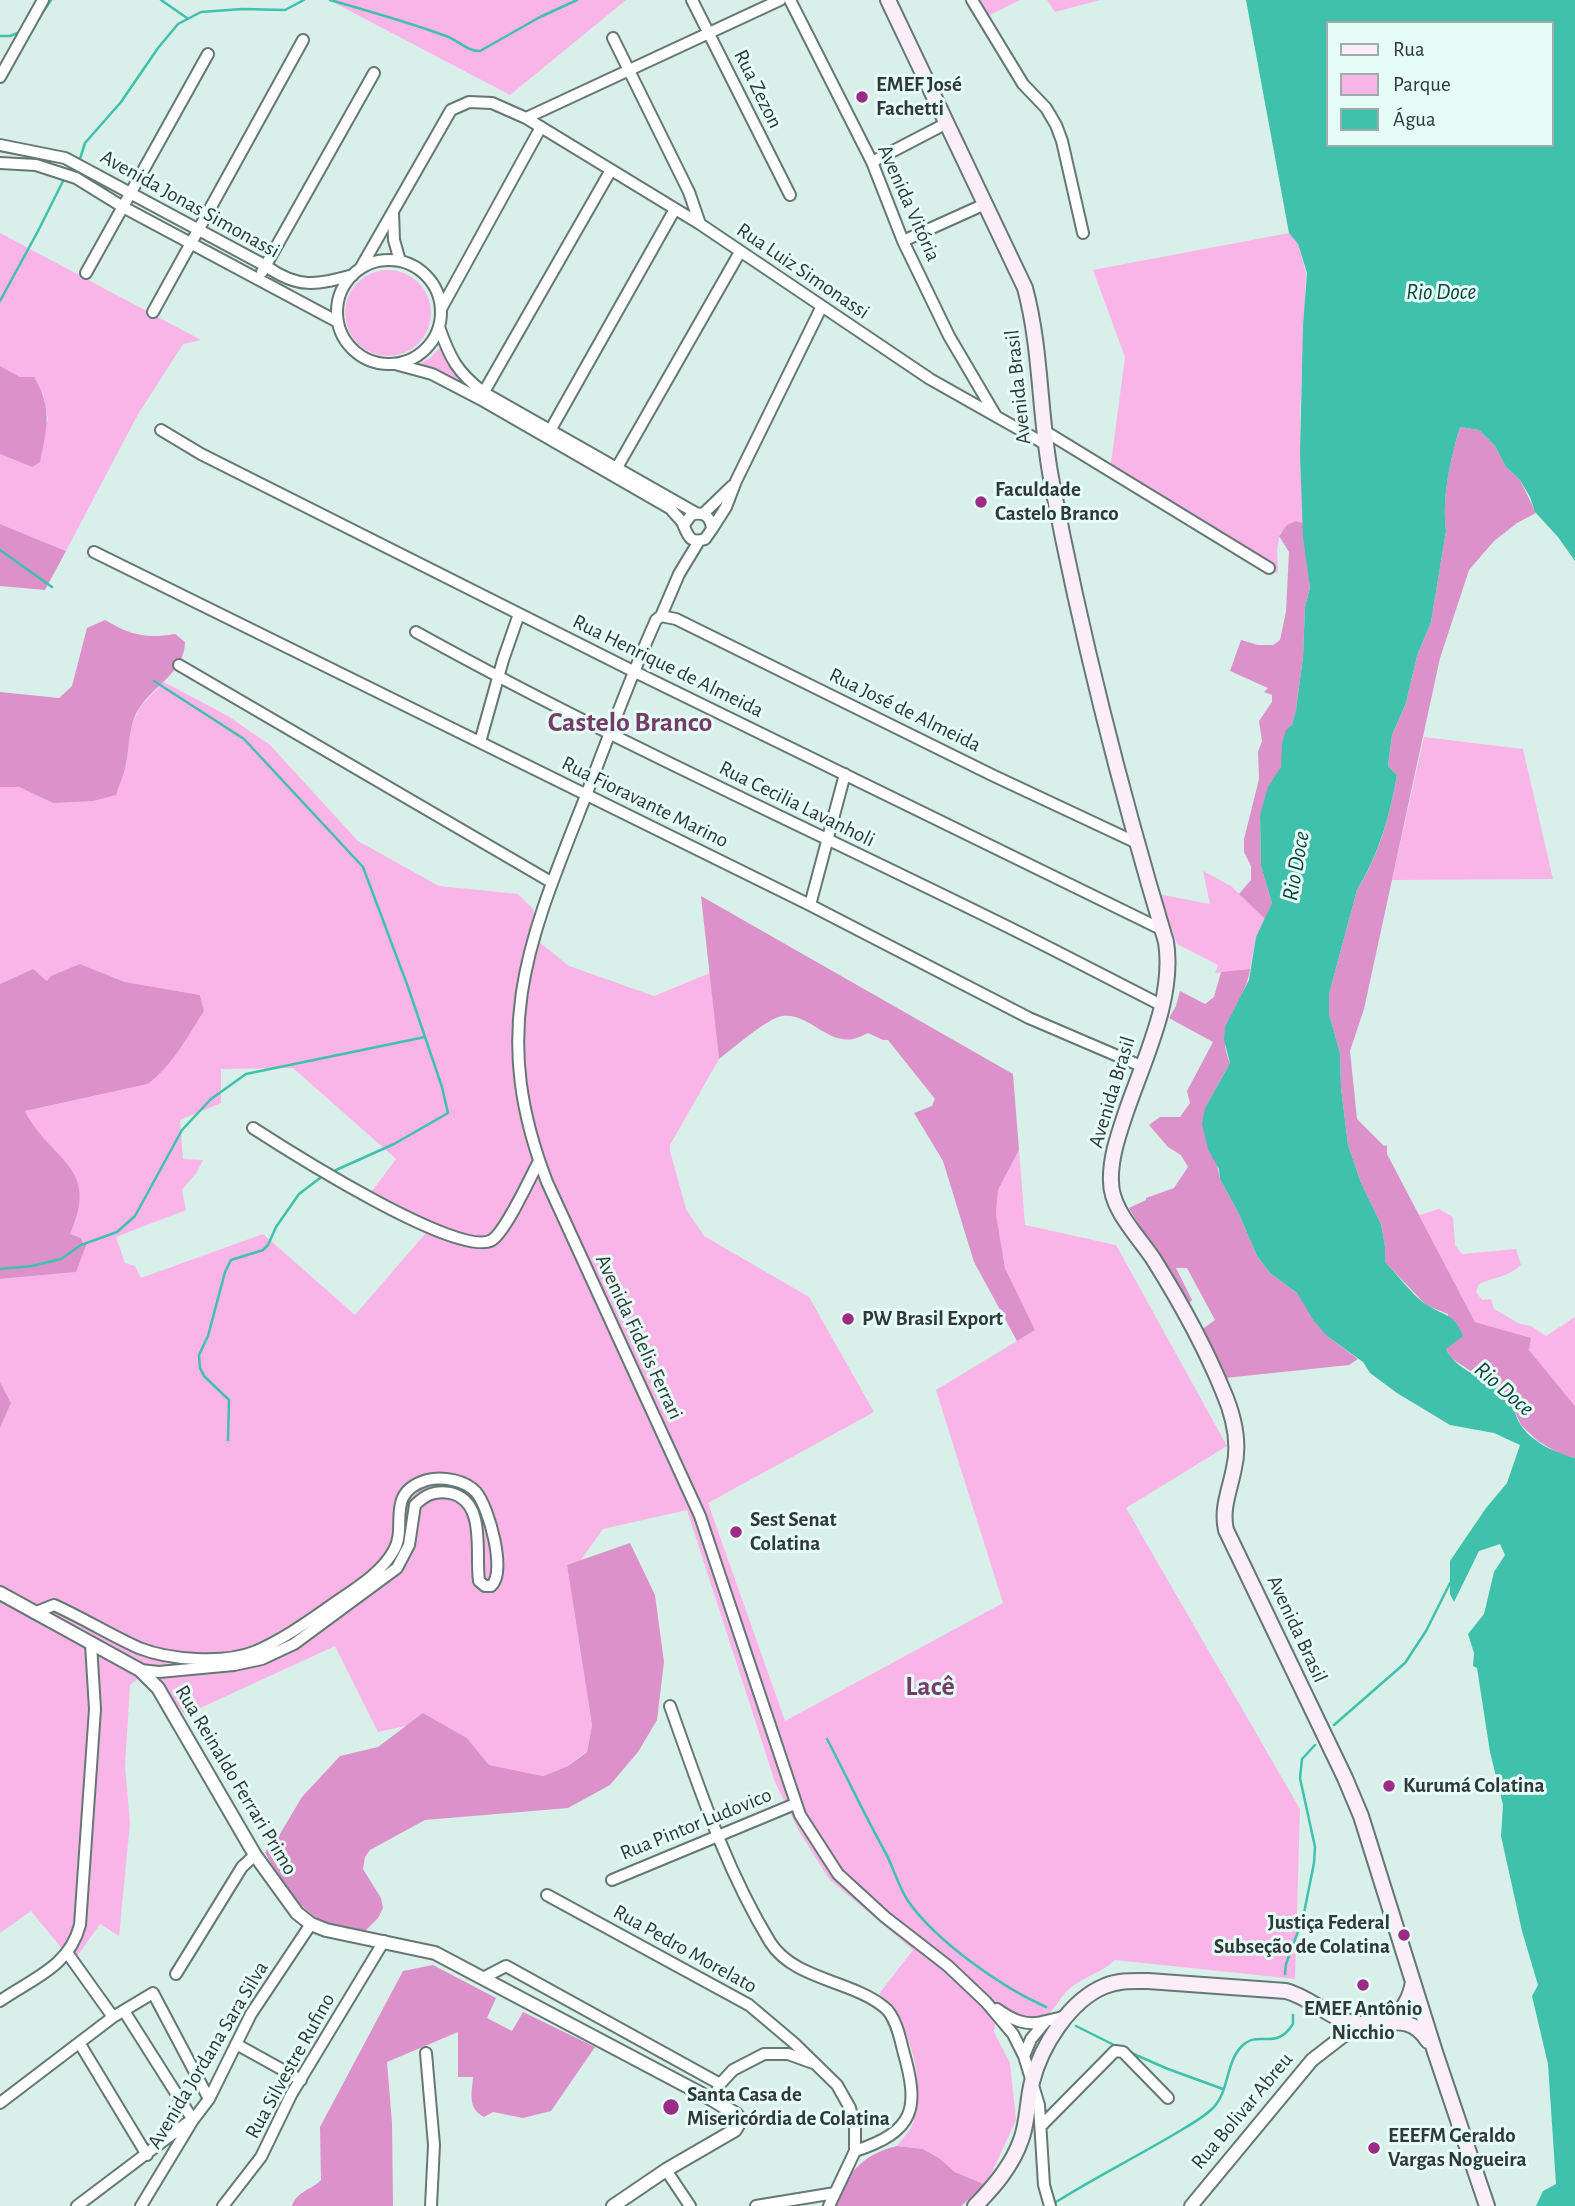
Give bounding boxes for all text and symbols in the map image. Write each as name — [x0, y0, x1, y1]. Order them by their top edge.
legend — [1326, 21, 1554, 147]
text: Rua — [1393, 39, 1425, 60]
street label: Rua Zezon — [728, 45, 788, 133]
place label: EMEF José Fachetti — [876, 72, 962, 122]
text: Parque — [1393, 74, 1451, 95]
marker: EMEF José Fachetti — [854, 89, 870, 105]
text: Água — [1393, 109, 1436, 130]
street label: Avenida Vitória — [872, 141, 946, 265]
street label: Avenida Jonas Simonassi — [96, 144, 284, 264]
street label: Rua Luiz Simonassi — [732, 217, 874, 325]
water label: Rio Doce — [1406, 278, 1476, 306]
street label: Avenida Brasil — [999, 328, 1037, 446]
place label: Faculdade Castelo Branco — [995, 477, 1119, 527]
marker: Faculdade Castelo Branco — [973, 494, 989, 510]
street label: Rua Henrique de Almeida — [568, 609, 768, 723]
street label: Rua José de Almeida — [825, 662, 985, 758]
district label: Castelo Branco — [548, 706, 712, 740]
street label: Rua Fioravante Marino — [557, 751, 733, 853]
street label: Rua Cecilia Lavanholi — [715, 755, 879, 853]
water label: Rio Doce — [1276, 829, 1316, 903]
street label: Avenida Brasil — [1083, 1033, 1141, 1151]
street label: Avenida Fidelis Ferrari — [590, 1251, 688, 1423]
place label: PW Brasil Export — [862, 1306, 1003, 1332]
marker: PW Brasil Export — [840, 1311, 856, 1327]
water label: Rio Doce — [1468, 1356, 1540, 1422]
place label: Sest Senat Colatina — [750, 1507, 837, 1557]
marker: Sest Senat Colatina — [728, 1524, 744, 1540]
street label: Avenida Brasil — [1261, 1571, 1333, 1687]
district label: Lacê — [905, 1670, 955, 1704]
street label: Rua Reinaldo Ferrari Primo — [169, 1681, 303, 1879]
place label: Kurumá Colatina — [1403, 1773, 1545, 1799]
marker: Kurumá Colatina — [1381, 1778, 1397, 1794]
street label: Rua Pintor Ludovico — [616, 1782, 776, 1866]
street label: Rua Pedro Morelato — [609, 1899, 761, 1999]
place label: Justiça Federal Subseção de Colatina — [1214, 1910, 1390, 1960]
marker: Justiça Federal Subseção de Colatina — [1396, 1927, 1412, 1943]
street label: Avenida Jordana Sara Silva — [142, 1957, 274, 2153]
marker: EMEF Antônio Nicchio — [1355, 1977, 1371, 1993]
street label: Rua Silvestre Rufino — [240, 1989, 340, 2143]
place label: EMEF Antônio Nicchio — [1304, 1996, 1422, 2046]
street label: Rua Bolivar Abreu — [1186, 2047, 1298, 2175]
place label: Santa Casa de Misericórdia de Colatina — [687, 2082, 890, 2132]
marker: Santa Casa de Misericórdia de Colatina — [661, 2097, 681, 2117]
place label: EEEFM Geraldo Vargas Nogueira — [1388, 2123, 1527, 2173]
marker: EEEFM Geraldo Vargas Nogueira — [1366, 2140, 1382, 2156]

